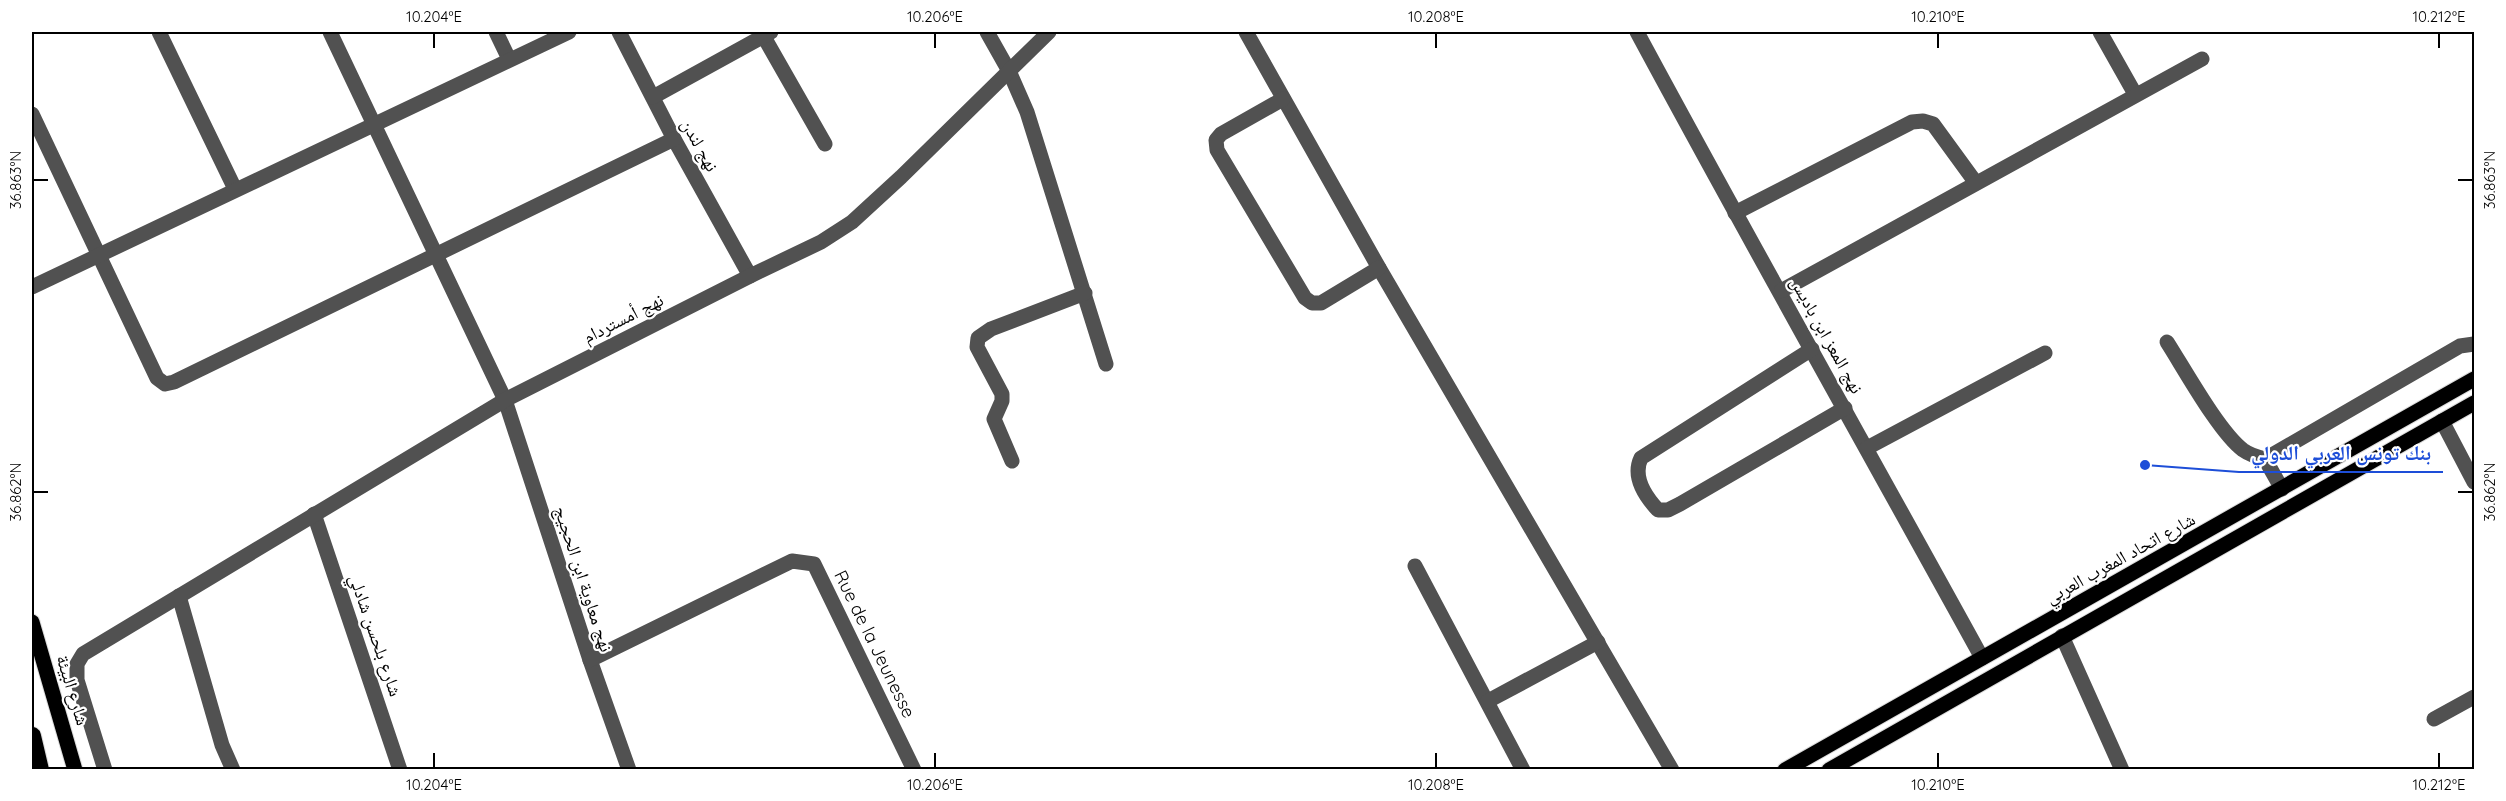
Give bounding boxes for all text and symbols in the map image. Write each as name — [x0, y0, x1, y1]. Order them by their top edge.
text: 10.204°E — [406, 7, 462, 26]
text: 10.206°E — [907, 7, 963, 26]
text: 10.208°E — [1408, 7, 1464, 26]
text: 10.210°E — [1911, 7, 1965, 26]
text: 10.212°E — [2413, 7, 2465, 26]
street label: نهج لندن — [675, 115, 724, 176]
text: 36.863°N — [6, 151, 25, 209]
text: 36.863°N — [2480, 151, 2499, 209]
street label: نهج المعز ابن باديس — [1785, 273, 1869, 398]
street label: نهج أمستردام — [579, 288, 668, 349]
callout: بنك تونس العربي الدولي — [2239, 434, 2443, 472]
text: بنك تونس العربي الدولي — [2251, 440, 2431, 469]
text: 36.862°N — [6, 462, 25, 522]
text: 36.862°N — [2480, 462, 2499, 522]
street label: نهج معاوية ابن الحجيج — [549, 503, 618, 655]
street label: شارع اتحاد المغرب العربي — [2041, 507, 2201, 612]
street label: Rue de la Jeunesse — [829, 566, 921, 722]
street label: شارع بلحسن شادلي — [341, 571, 408, 700]
street label: شارع البيئة — [51, 652, 95, 728]
text: 10.204°E — [406, 775, 462, 794]
text: 10.206°E — [907, 775, 963, 794]
text: 10.208°E — [1408, 775, 1464, 794]
text: 10.210°E — [1911, 775, 1965, 794]
text: 10.212°E — [2413, 775, 2465, 794]

